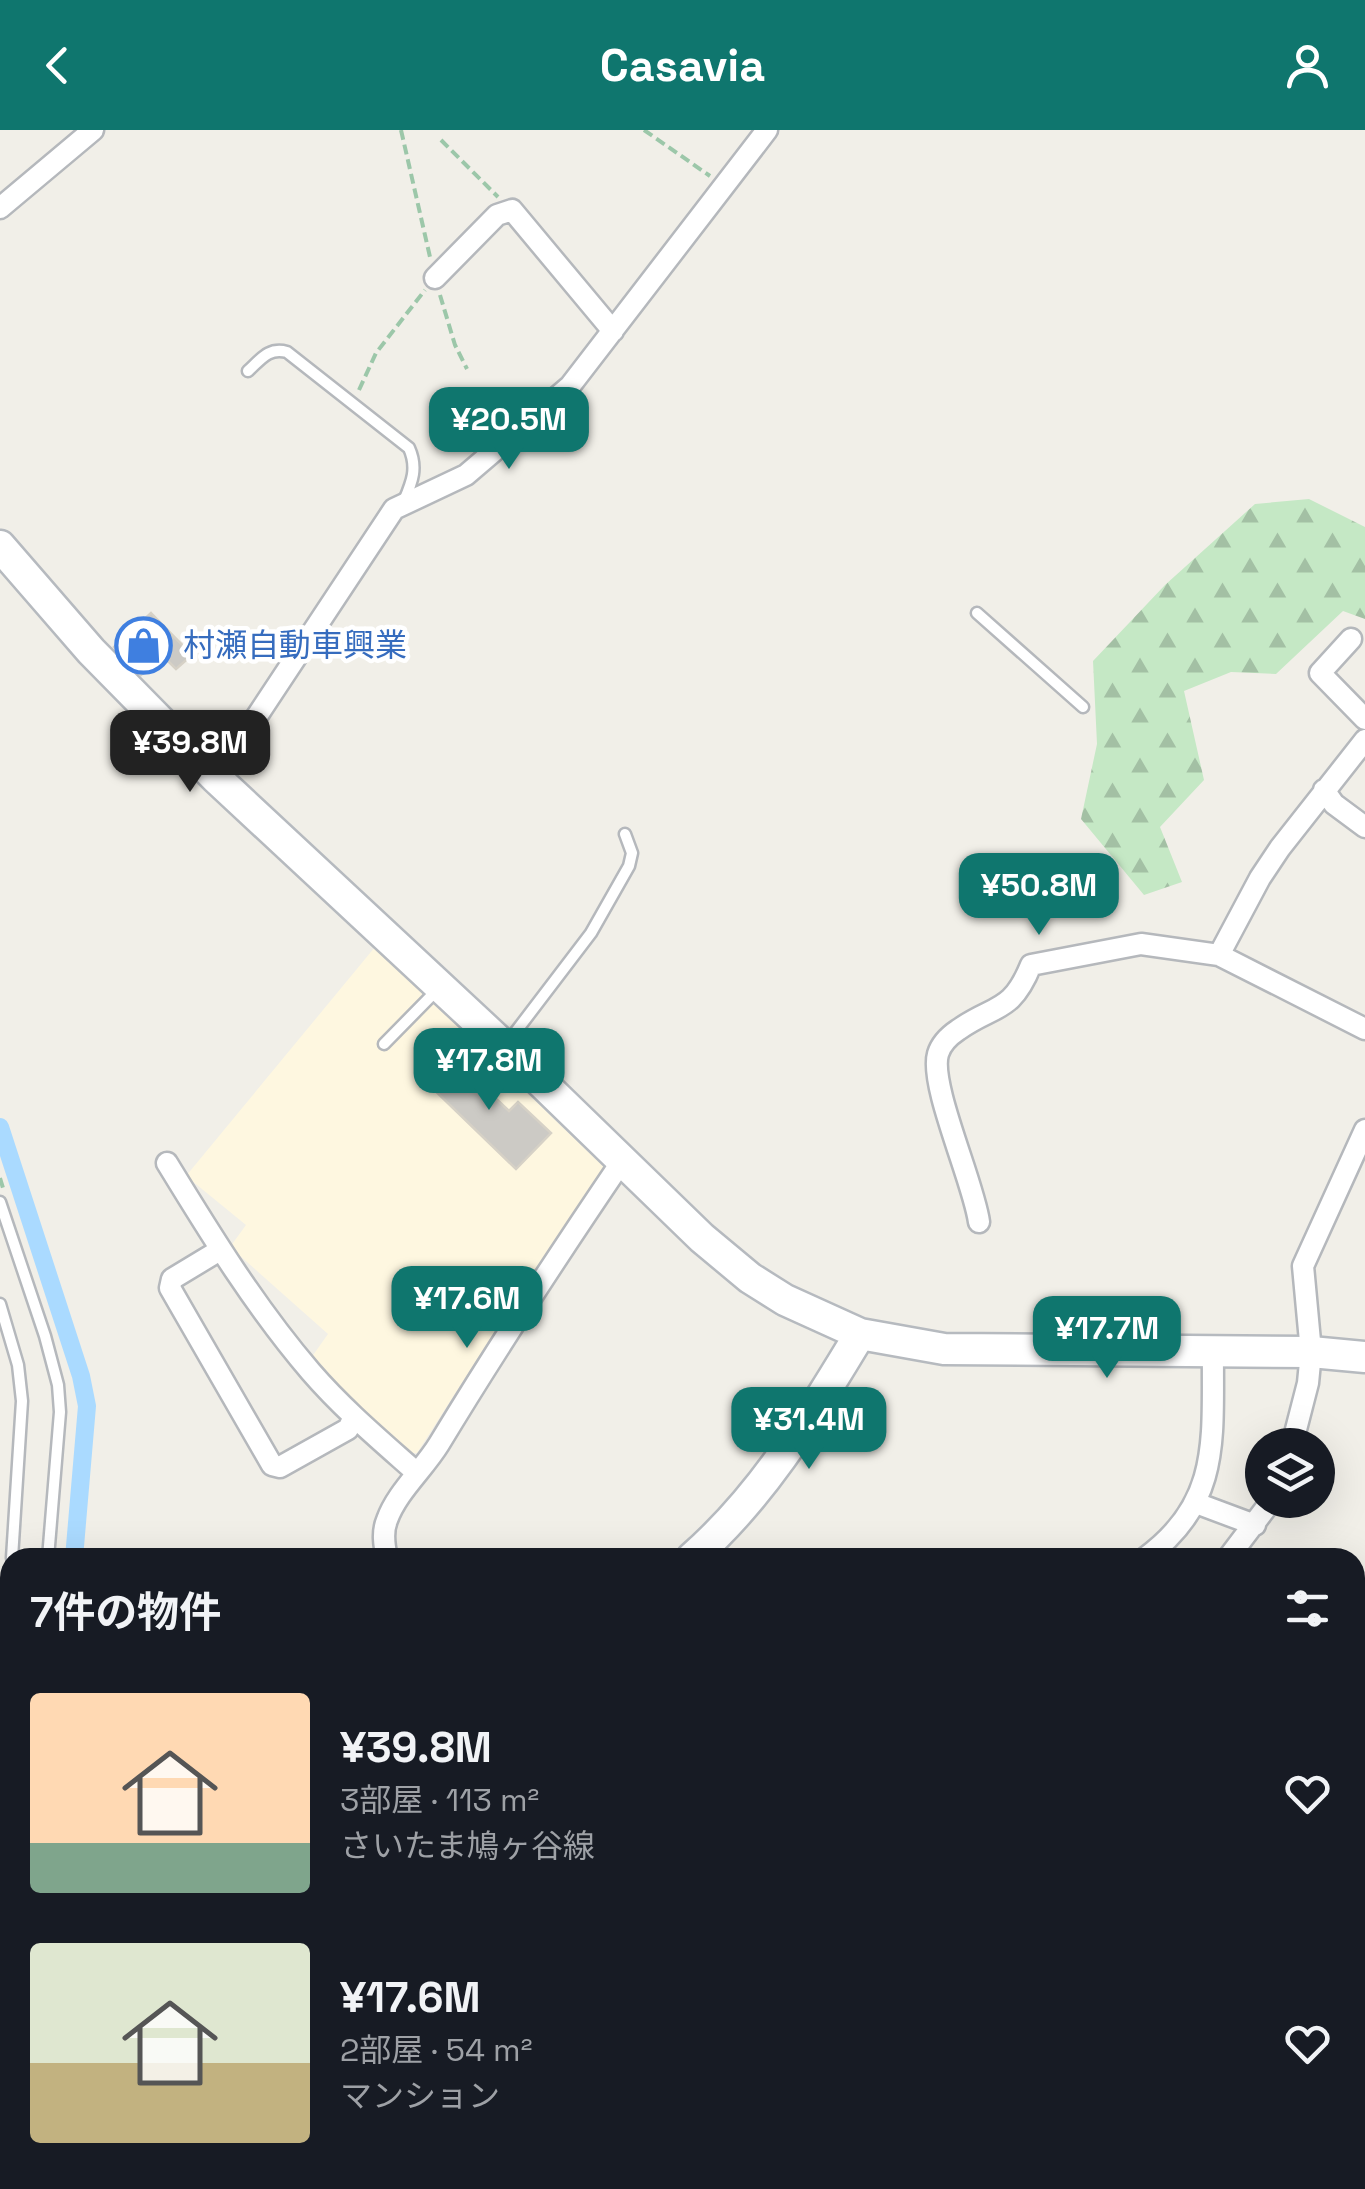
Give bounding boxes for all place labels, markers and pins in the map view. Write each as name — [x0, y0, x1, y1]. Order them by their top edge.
pin: ¥20.5M — [428, 387, 590, 472]
shop icon: 村瀬自動車興業 — [114, 615, 174, 675]
place label: 村瀬自動車興業 — [183, 625, 407, 665]
pin: ¥39.8M — [109, 710, 271, 795]
pin: ¥50.8M — [958, 853, 1120, 938]
pin: ¥17.8M — [408, 1028, 570, 1113]
pin: ¥17.6M — [386, 1266, 548, 1351]
pin: ¥17.7M — [1026, 1296, 1188, 1381]
pin: ¥31.4M — [728, 1387, 890, 1472]

